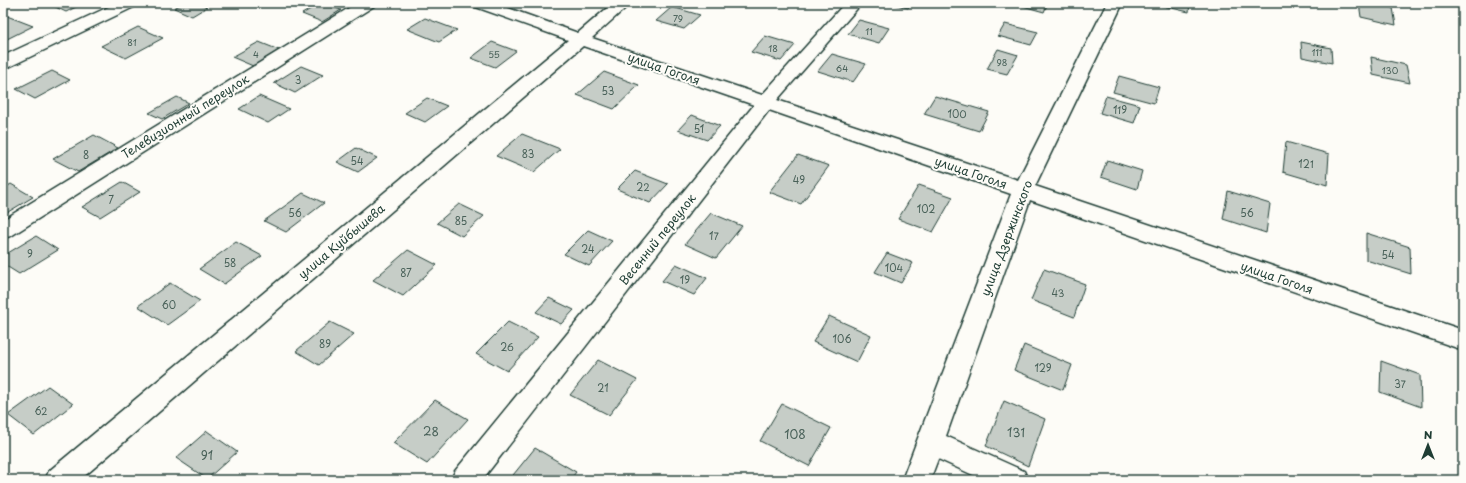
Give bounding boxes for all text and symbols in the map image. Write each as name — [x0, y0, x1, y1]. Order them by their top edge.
house number: 79 — [673, 11, 683, 25]
house number: 11 — [865, 24, 873, 38]
house number: 81 — [127, 35, 137, 49]
house number: 18 — [768, 41, 778, 55]
house number: 111 — [1312, 45, 1322, 59]
house number: 4 — [253, 47, 259, 61]
house number: 55 — [488, 47, 500, 61]
street label: улица Гоголя — [625, 47, 703, 89]
house number: 98 — [997, 55, 1007, 69]
house number: 64 — [836, 61, 848, 75]
house number: 130 — [1382, 63, 1399, 77]
street label: Телевизионный переулок — [118, 69, 253, 163]
house number: 3 — [295, 72, 301, 87]
house number: 53 — [602, 83, 614, 98]
house number: 119 — [1113, 102, 1127, 117]
house number: 100 — [947, 106, 967, 121]
house number: 51 — [694, 121, 704, 136]
house number: 83 — [522, 146, 534, 161]
house number: 8 — [83, 147, 89, 162]
street label: улица Гоголя — [932, 151, 1010, 193]
house number: 54 — [350, 153, 364, 168]
house number: 121 — [1298, 156, 1314, 171]
house number: 49 — [793, 172, 805, 187]
street label: улица Дзержинского — [976, 177, 1036, 299]
house number: 22 — [636, 179, 650, 194]
street label: Весенний переулок — [614, 189, 700, 289]
house number: 7 — [108, 192, 114, 207]
street label: улица Куйбышева — [294, 199, 389, 283]
house number: 102 — [917, 201, 935, 216]
house number: 56 — [288, 205, 302, 220]
house number: 56 — [1240, 205, 1254, 220]
house number: 85 — [455, 213, 467, 228]
house number: 17 — [709, 228, 720, 243]
house number: 24 — [581, 241, 595, 256]
house number: 9 — [27, 246, 33, 261]
house number: 54 — [1381, 247, 1395, 262]
house number: 58 — [224, 255, 236, 270]
street label: улица Гоголя — [1238, 256, 1316, 298]
house number: 104 — [885, 260, 904, 275]
house number: 87 — [400, 265, 412, 280]
house number: 19 — [680, 272, 690, 287]
house number: 43 — [1052, 285, 1065, 300]
house number: 60 — [162, 297, 176, 312]
house number: 106 — [833, 331, 851, 346]
house number: 89 — [319, 336, 331, 351]
house number: 26 — [500, 339, 514, 354]
house number: 129 — [1034, 360, 1052, 375]
house number: 37 — [1394, 376, 1407, 391]
house number: 21 — [597, 380, 609, 395]
house number: 62 — [34, 403, 48, 418]
house number: 28 — [423, 422, 439, 440]
house number: 131 — [1007, 423, 1025, 441]
house number: 108 — [784, 425, 806, 443]
north arrow — [1408, 425, 1448, 465]
text: N — [1424, 426, 1433, 443]
house number: 91 — [201, 446, 213, 464]

